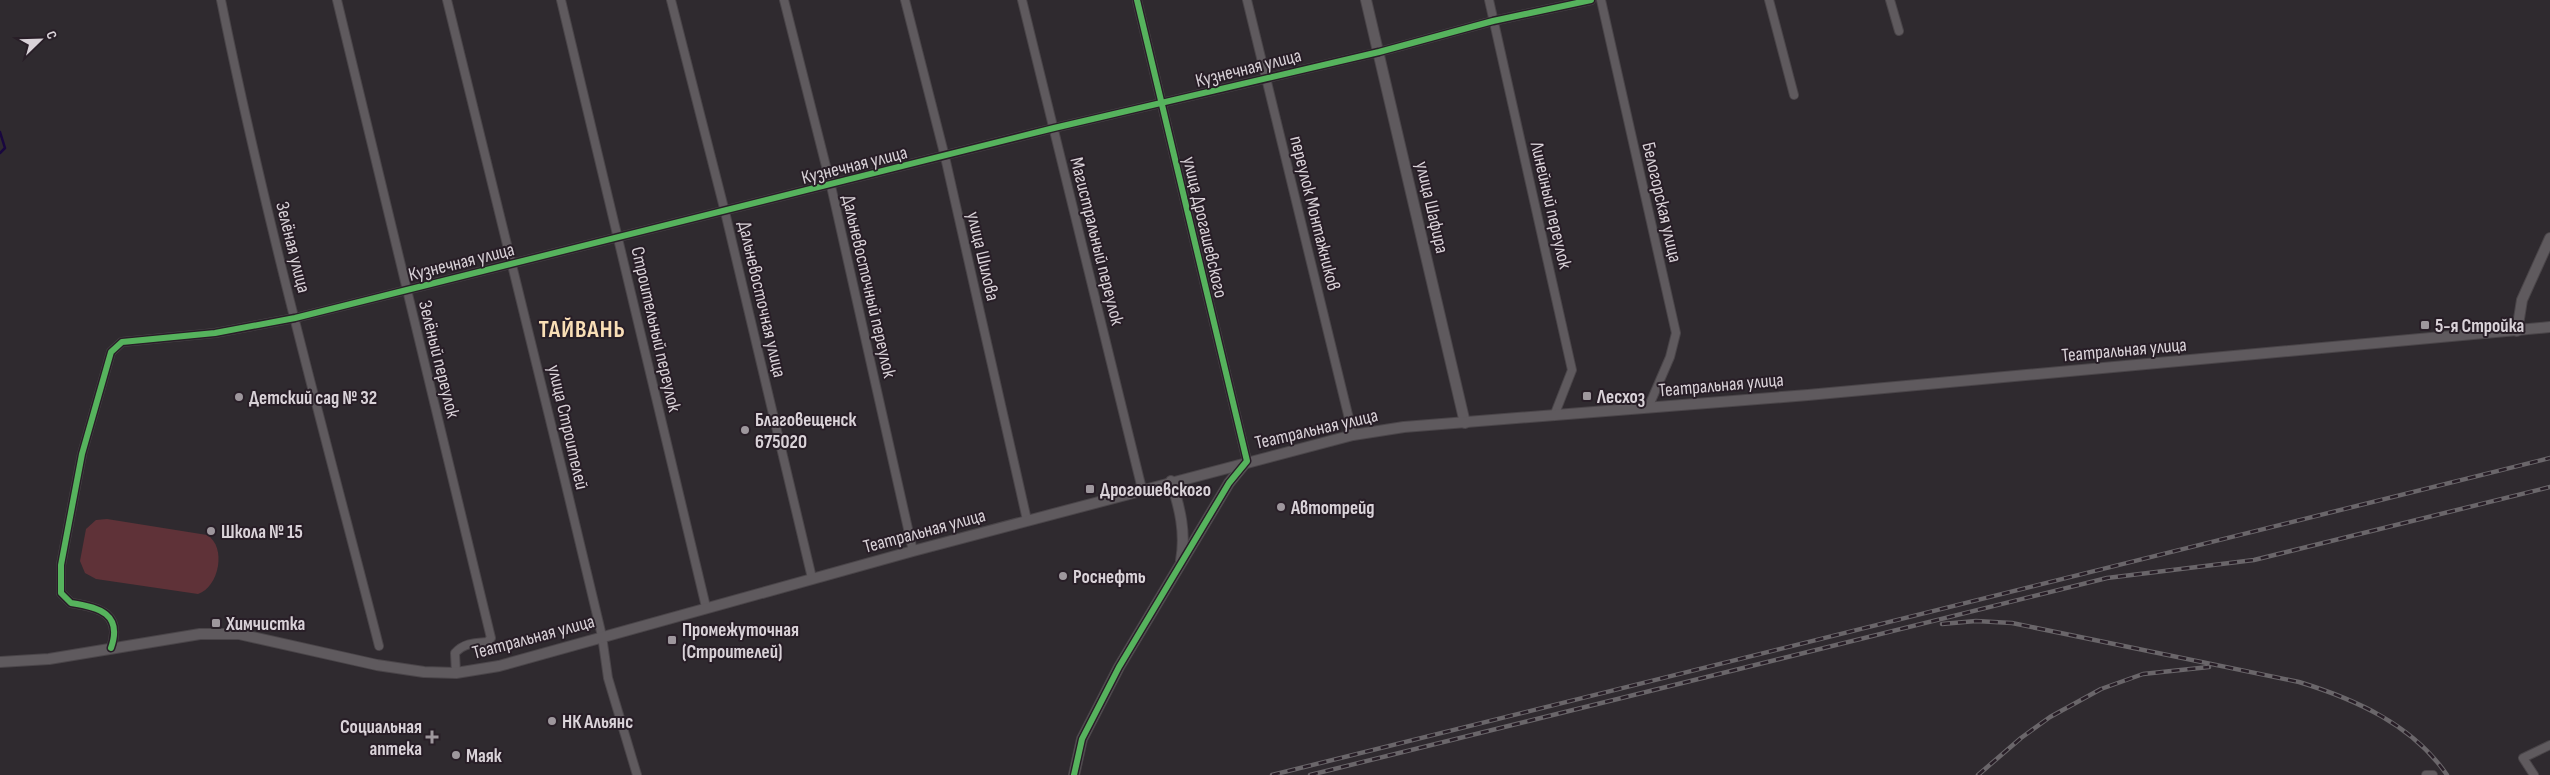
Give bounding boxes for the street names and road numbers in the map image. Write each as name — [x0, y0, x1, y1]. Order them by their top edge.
street label: Кузнечная улица — [1193, 44, 1304, 93]
street label: переулок Монтажников — [1284, 134, 1345, 293]
street label: Линейный переулок — [1525, 139, 1576, 272]
street label: Белогорская улица — [1637, 140, 1687, 265]
street label: Кузнечная улица — [799, 141, 910, 190]
street label: улица Дрогашевского — [1177, 154, 1232, 300]
street label: Магистральный переулок — [1065, 155, 1129, 329]
street label: улица Шафира — [1410, 159, 1453, 256]
street label: Дальневосточный переулок — [836, 193, 901, 381]
street label: Зелёная улица — [270, 199, 315, 295]
street label: улица Шилова — [961, 209, 1004, 303]
street label: Дальневосточная улица — [732, 219, 791, 380]
street label: Кузнечная улица — [406, 238, 517, 287]
street label: Строительный переулок — [625, 244, 686, 415]
street label: Зелёный переулок — [413, 298, 464, 421]
street label: Театральная улица — [2061, 334, 2188, 367]
street label: улица Строителей — [542, 363, 593, 492]
street label: Театральная улица — [1658, 369, 1785, 402]
street label: Театральная улица — [1253, 404, 1380, 455]
street label: Театральная улица — [861, 504, 988, 559]
street label: Театральная улица — [470, 610, 597, 665]

